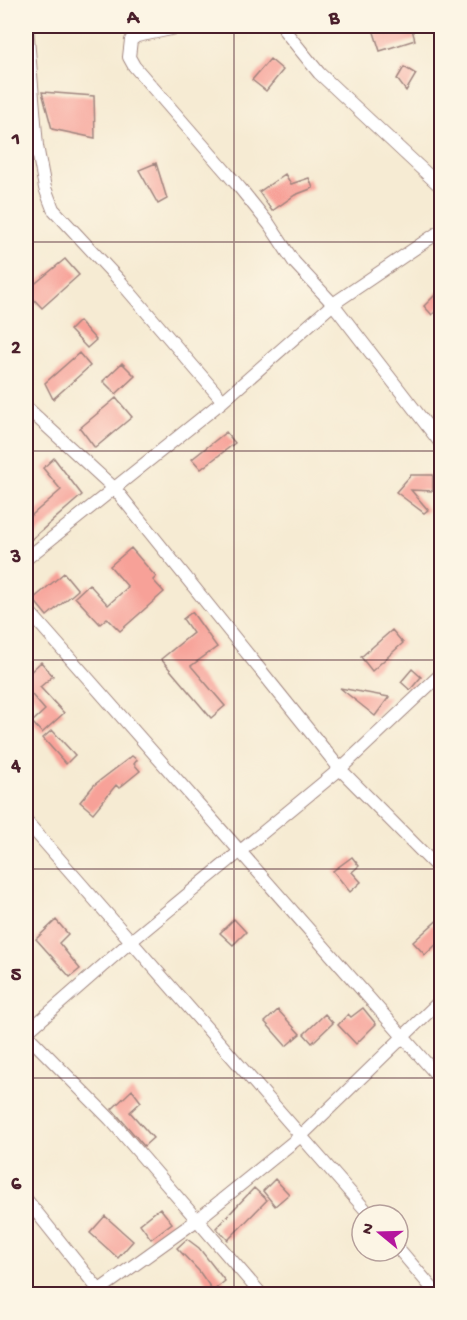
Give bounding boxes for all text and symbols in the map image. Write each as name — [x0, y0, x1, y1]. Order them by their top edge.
text: A — [126, 8, 141, 31]
text: B — [328, 8, 340, 31]
text: 1 — [11, 129, 20, 152]
text: 2 — [11, 338, 21, 361]
text: 3 — [10, 547, 21, 570]
text: 4 — [10, 756, 21, 779]
text: 5 — [11, 965, 22, 988]
text: 6 — [11, 1174, 22, 1197]
north arrow — [350, 1203, 410, 1263]
text: N — [358, 1221, 380, 1237]

